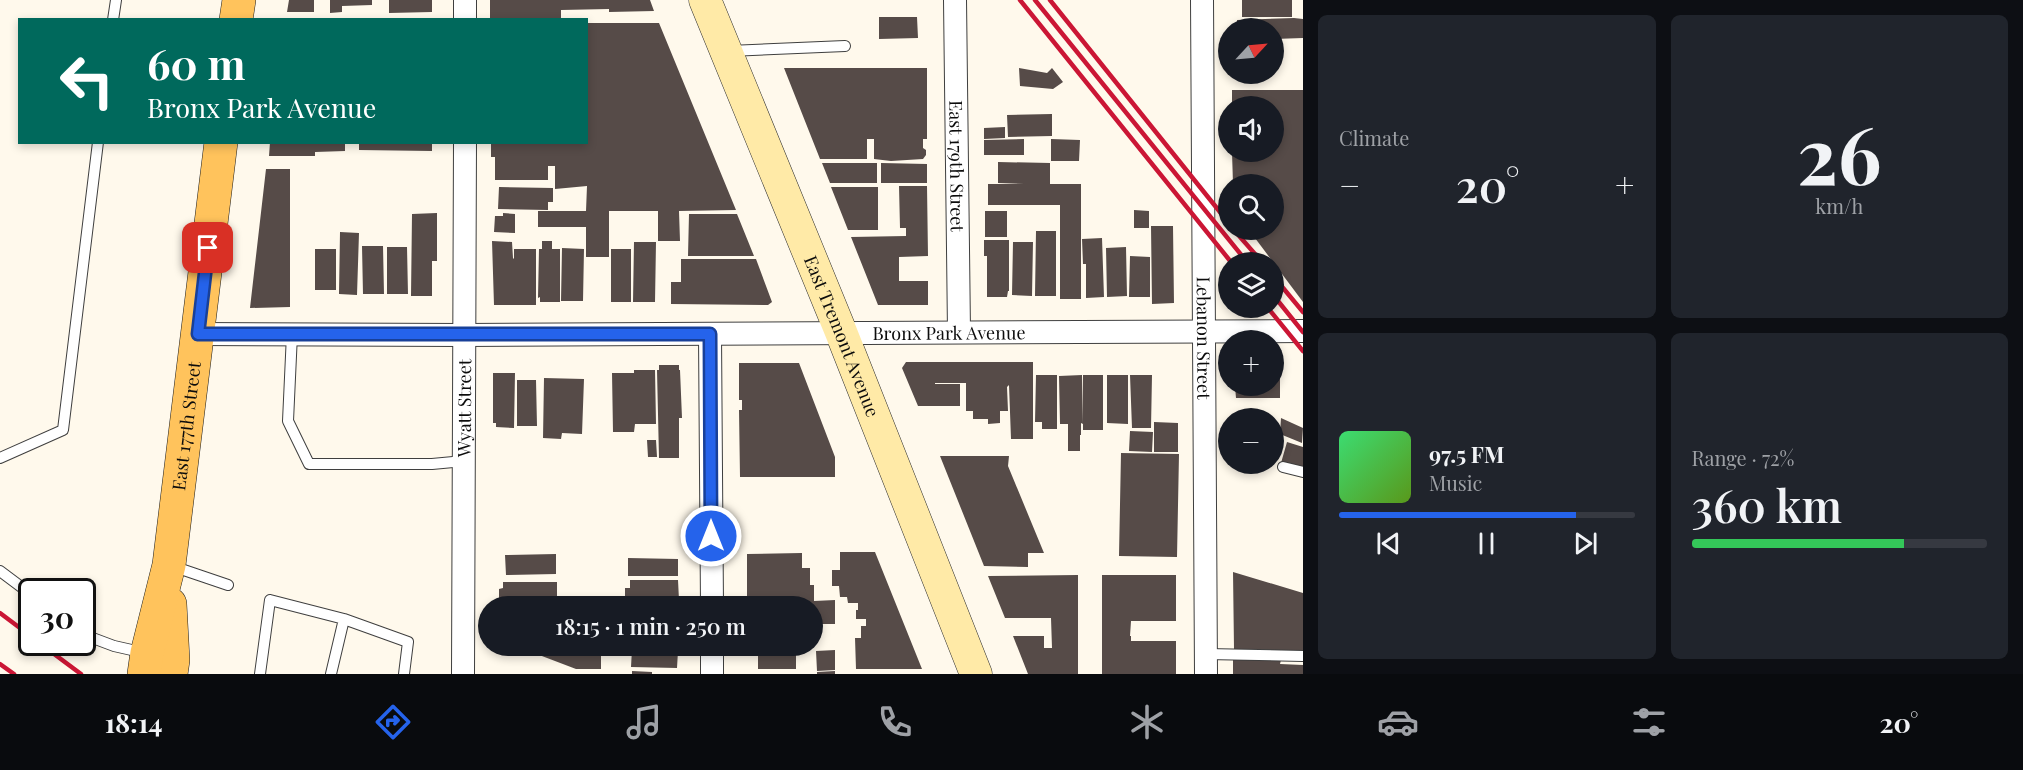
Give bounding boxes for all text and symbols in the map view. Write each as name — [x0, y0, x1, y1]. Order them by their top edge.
north arrow — [1218, 18, 1284, 84]
map controls — [1218, 18, 1284, 474]
text: 60 m — [147, 35, 245, 91]
icon: left — [48, 42, 126, 120]
text: Bronx Park Avenue — [147, 89, 376, 125]
button: sound — [1218, 96, 1284, 162]
street label: East 179th Street — [944, 100, 970, 233]
text: 26 — [1797, 101, 1882, 205]
text: Climate — [1339, 124, 1409, 151]
text: 20° — [1456, 154, 1520, 214]
text: − — [1339, 162, 1360, 206]
text: + — [1615, 162, 1634, 206]
button: search — [1218, 174, 1284, 240]
text: km/h — [1815, 192, 1863, 219]
pin — [182, 222, 233, 273]
icon: arrive — [191, 231, 224, 264]
street label: East Tremont Avenue — [799, 252, 885, 420]
button: layers — [1218, 252, 1284, 318]
street label: Lebanon Street — [1192, 276, 1216, 400]
street label: Bronx Park Avenue — [872, 320, 1026, 345]
button: + — [1218, 330, 1284, 396]
street label: Wyatt Street — [452, 358, 476, 458]
street label: East 177th Street — [166, 360, 206, 492]
button: − — [1218, 408, 1284, 474]
text: 97.5 FM — [1429, 439, 1504, 469]
text: Range · 72% — [1692, 444, 1794, 471]
text: Music — [1429, 469, 1482, 496]
text: 360 km — [1692, 474, 1842, 534]
position arrow — [679, 504, 743, 568]
icon: previous — [1372, 527, 1405, 560]
icon: pause — [1470, 527, 1503, 560]
icon: next — [1569, 527, 1602, 560]
speed limit sign: 30 — [18, 578, 96, 656]
text: 18:15 · 1 min · 250 m — [555, 611, 746, 641]
icon: directions — [372, 701, 414, 743]
icon: music — [623, 701, 665, 743]
icon: phone — [874, 701, 916, 743]
icon: climate — [1126, 701, 1168, 743]
icon: car — [1377, 701, 1419, 743]
icon: filters — [1628, 701, 1670, 743]
text: 18:14 — [105, 704, 163, 740]
text: 20° — [1879, 704, 1918, 740]

